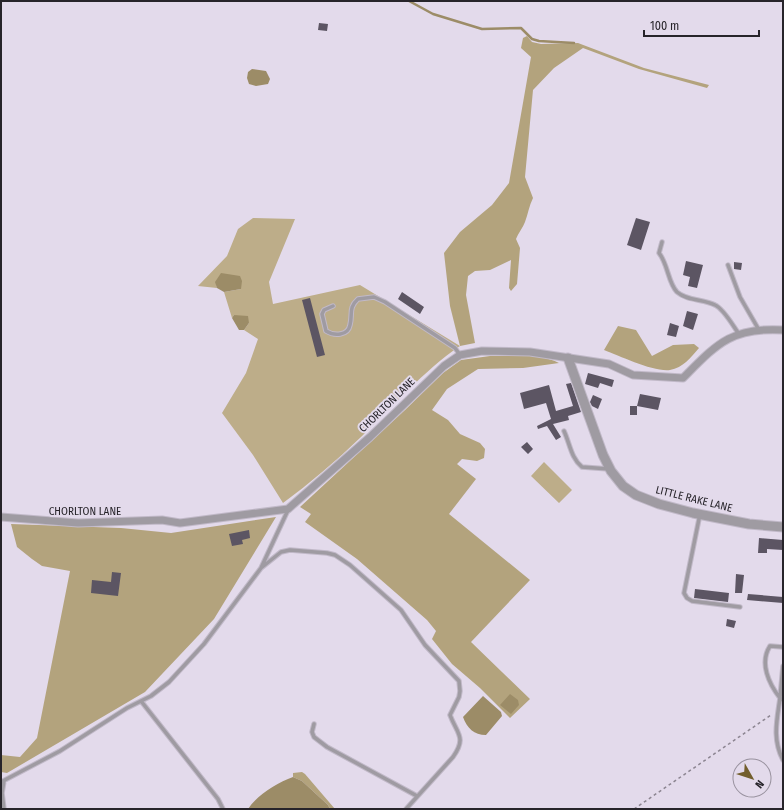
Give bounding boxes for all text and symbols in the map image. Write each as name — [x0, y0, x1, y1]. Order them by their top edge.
scale bar — [644, 12, 759, 38]
text: 100 m — [650, 19, 679, 33]
street label: CHORLTON LANE — [356, 375, 418, 435]
street label: LITTLE RAKE LANE — [654, 483, 734, 515]
street label: CHORLTON LANE — [49, 505, 121, 518]
north arrow — [732, 758, 772, 798]
text: N — [752, 777, 767, 791]

